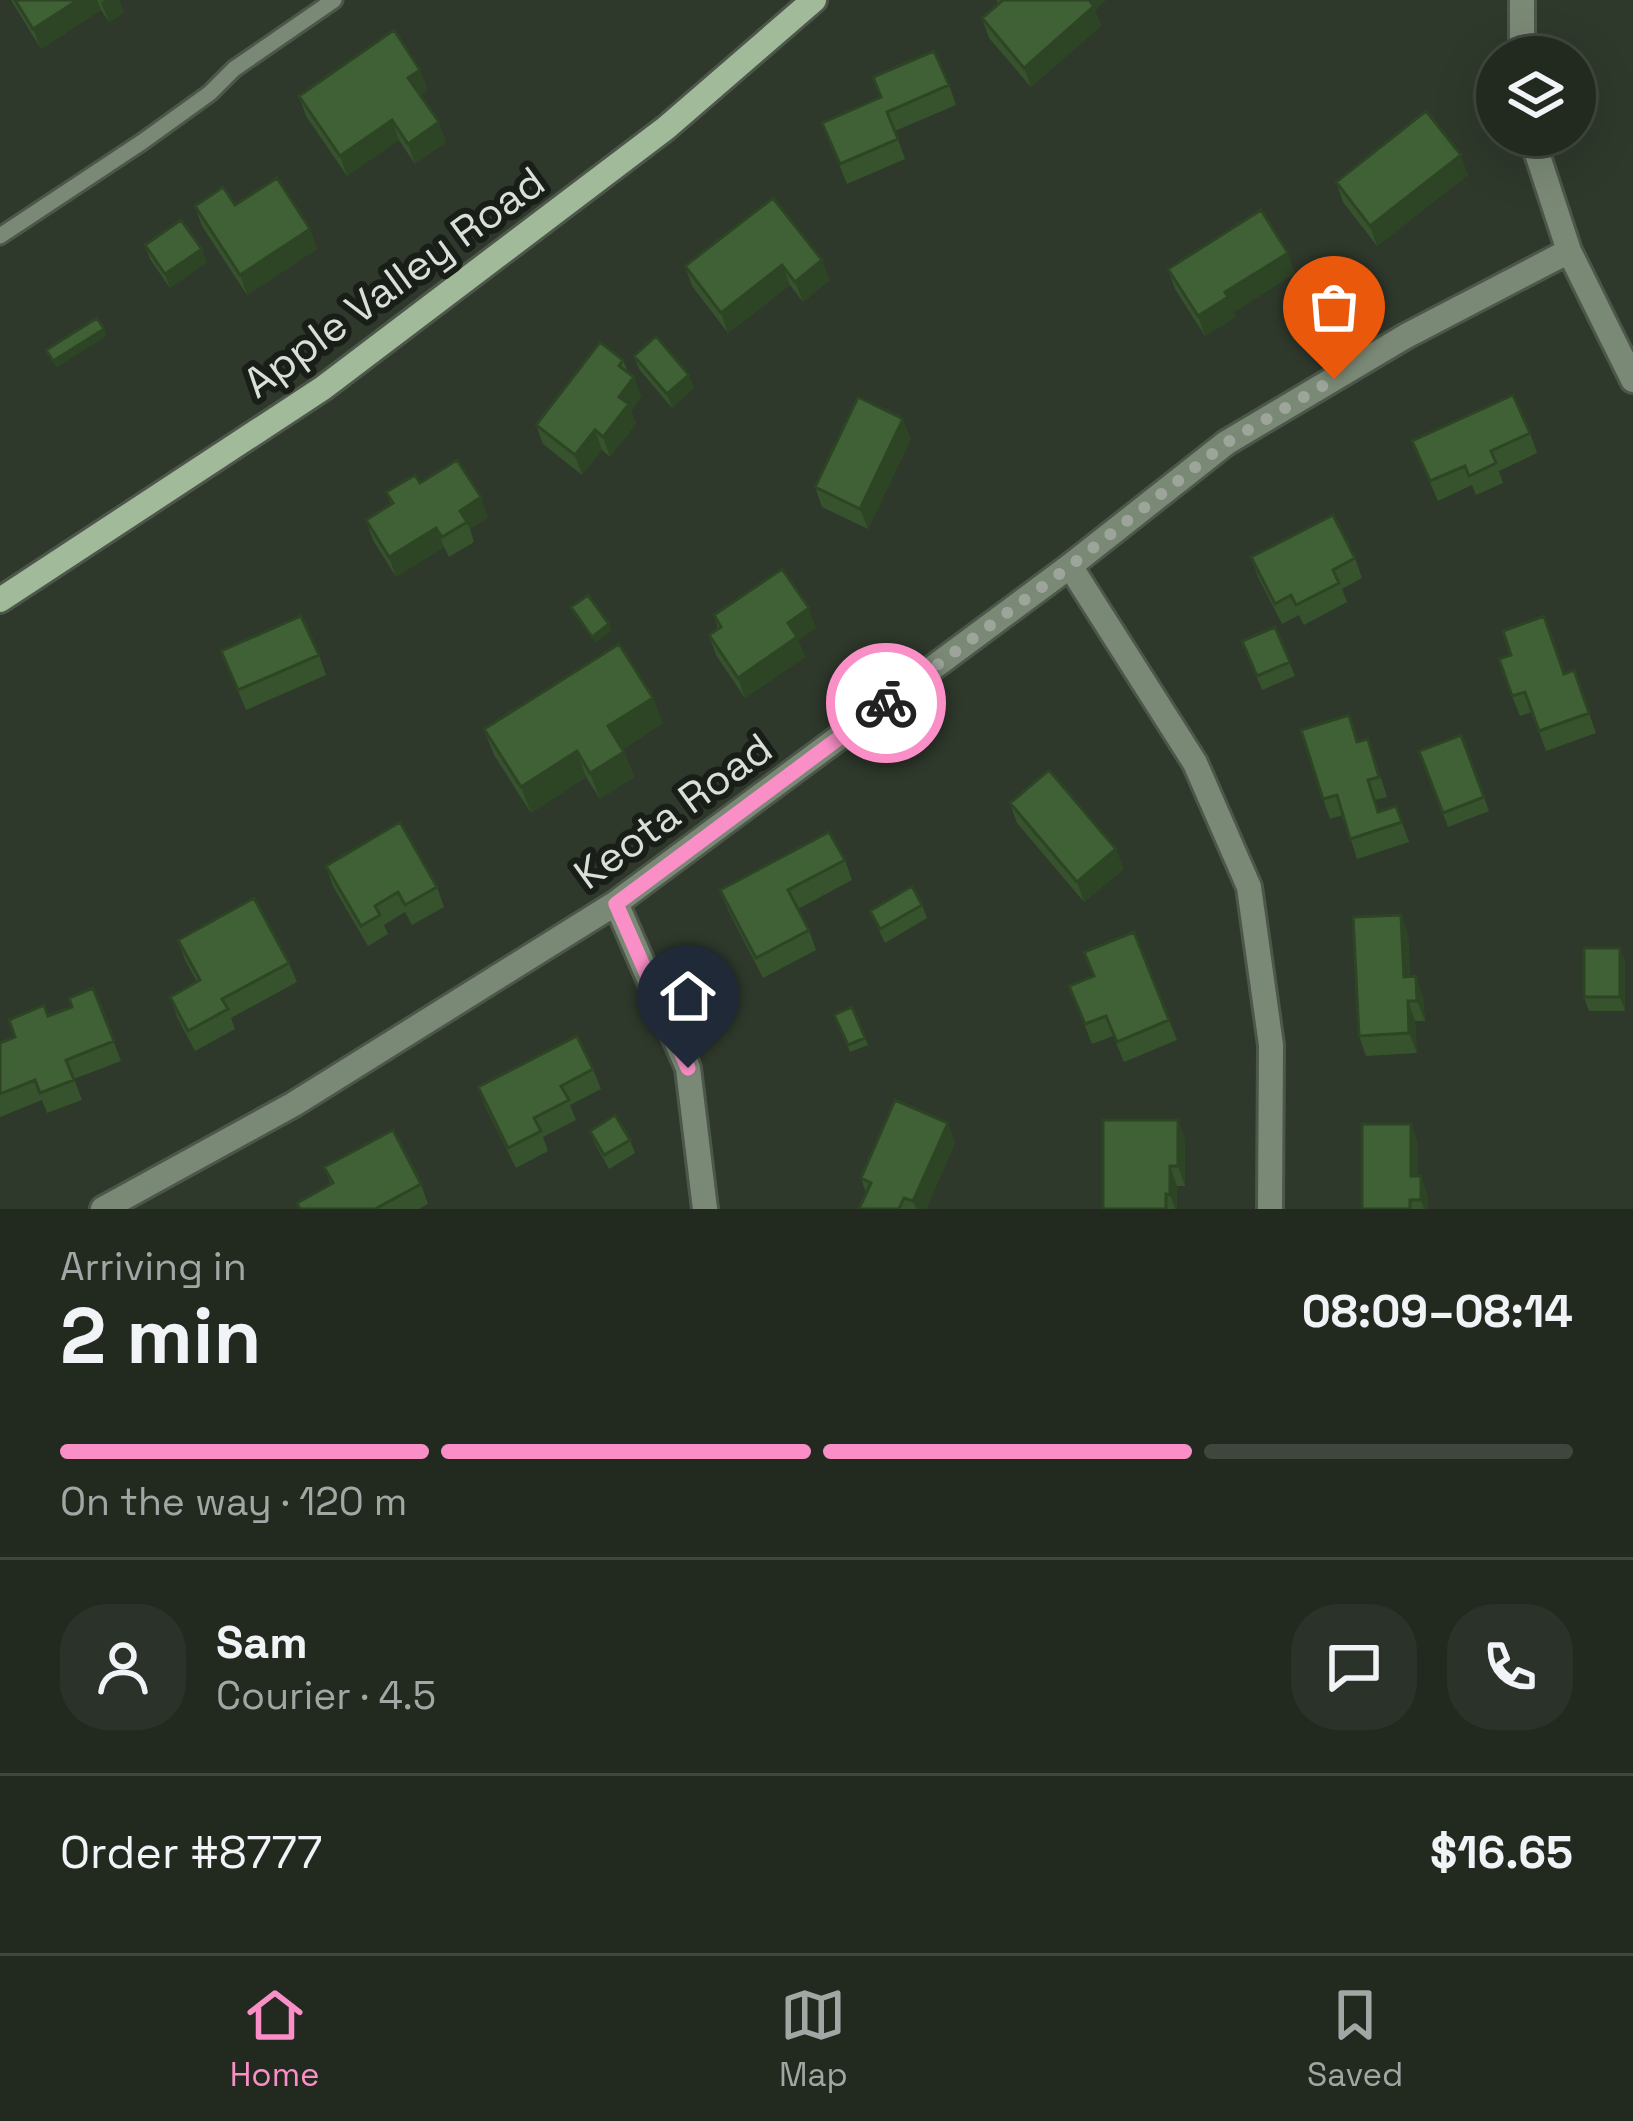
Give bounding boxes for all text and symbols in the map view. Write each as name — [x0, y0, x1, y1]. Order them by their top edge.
map controls — [1476, 36, 1596, 156]
button: layers — [1476, 36, 1596, 156]
street label: Apple Valley Road — [233, 155, 555, 409]
pin — [1283, 256, 1385, 379]
icon: bag — [1301, 274, 1367, 340]
courier — [826, 643, 946, 763]
icon: bike — [853, 670, 919, 736]
street label: Keota Road — [564, 721, 782, 901]
pin — [637, 945, 739, 1068]
icon: home — [655, 963, 721, 1029]
text: Arriving in — [60, 1242, 247, 1291]
text: 08:09–08:14 — [1302, 1283, 1573, 1340]
text: 2 min — [60, 1286, 262, 1386]
text: On the way · 120 m — [60, 1477, 407, 1526]
button: person — [60, 1604, 186, 1730]
button: chat — [1291, 1604, 1417, 1730]
button: phone — [1447, 1604, 1573, 1730]
text: Sam — [216, 1614, 308, 1671]
text: Courier · 4.5 — [216, 1671, 436, 1720]
text: Order #8777 — [60, 1824, 322, 1881]
text: $16.65 — [1430, 1824, 1573, 1881]
tab: Home — [230, 1982, 320, 2096]
tab: Map — [779, 1982, 848, 2096]
tab: Saved — [1307, 1982, 1403, 2096]

